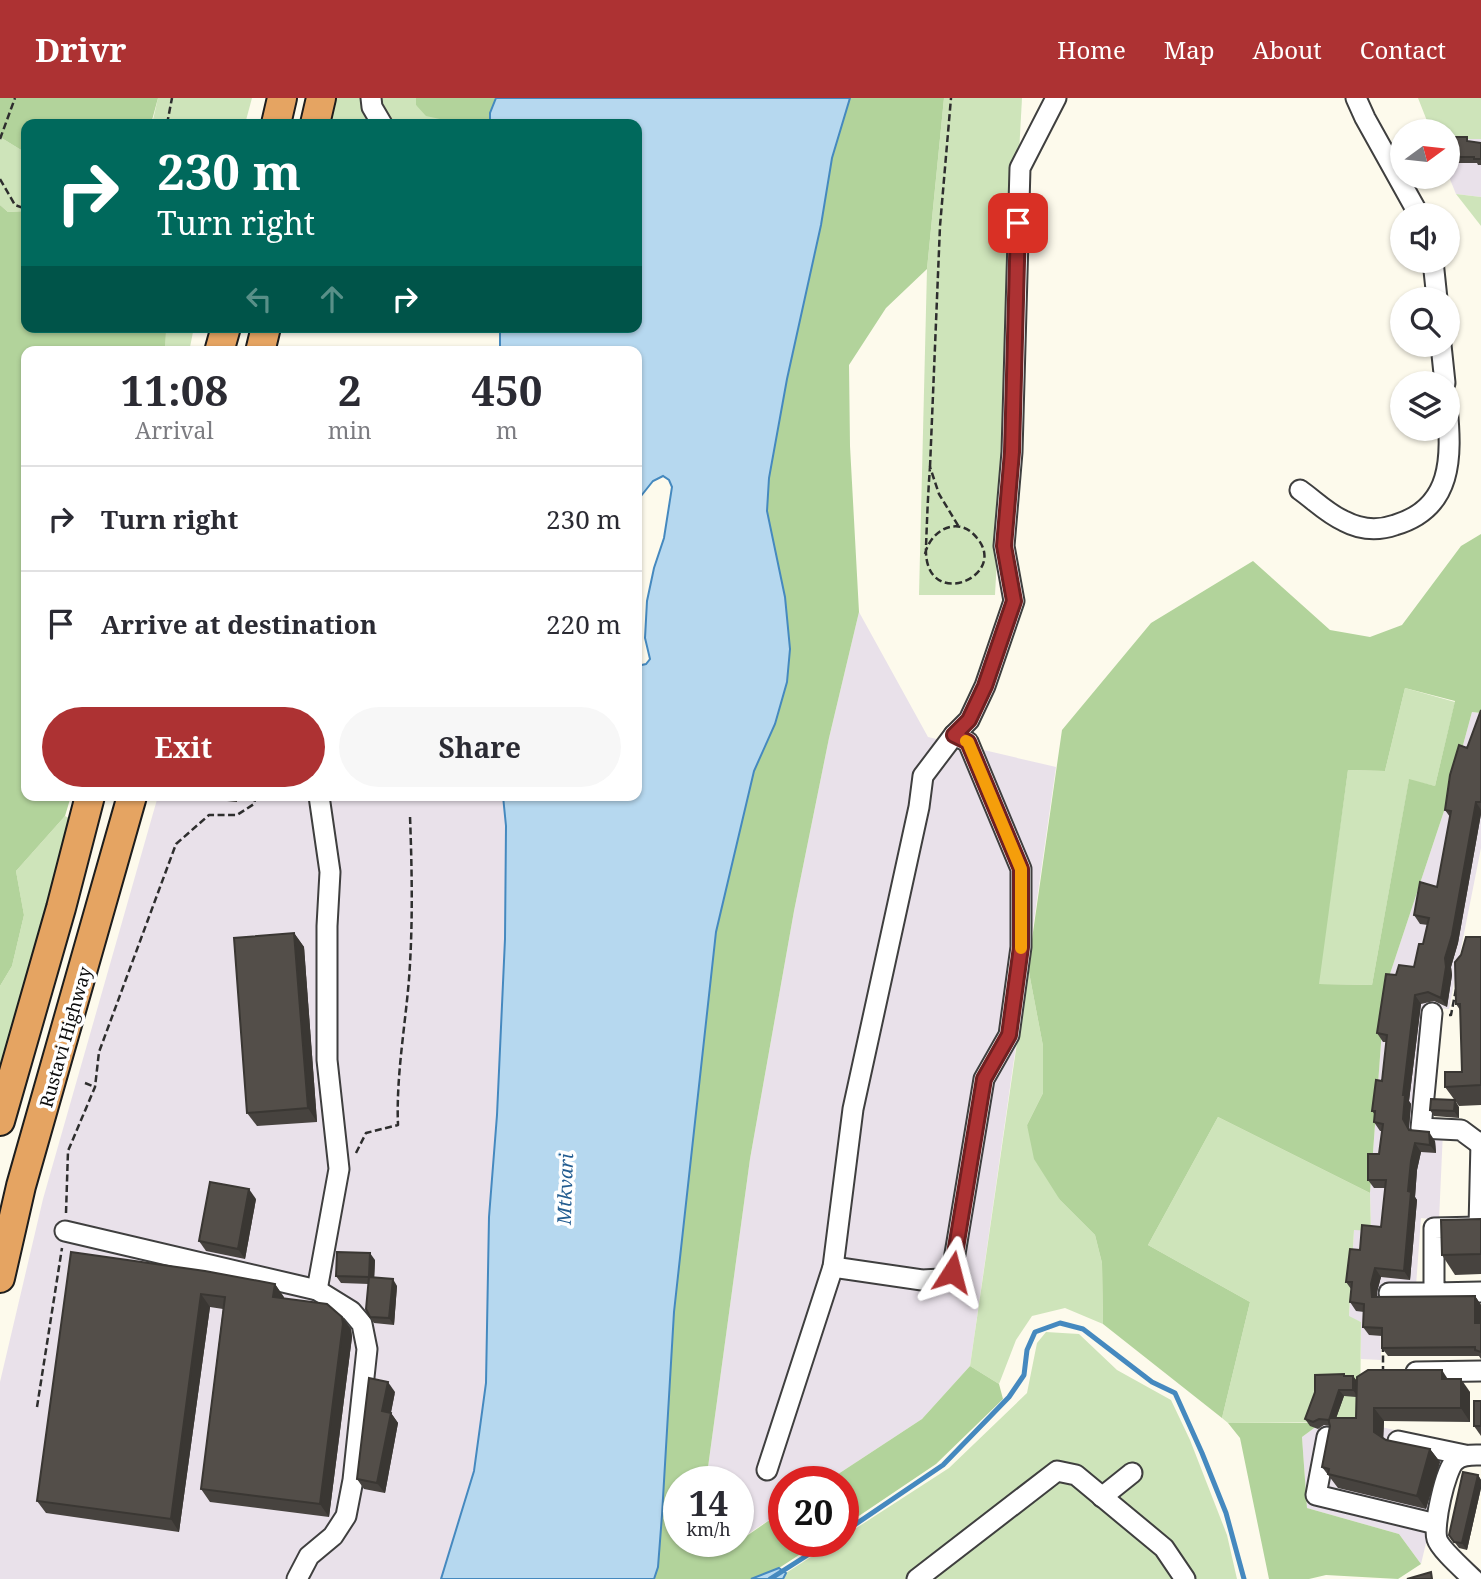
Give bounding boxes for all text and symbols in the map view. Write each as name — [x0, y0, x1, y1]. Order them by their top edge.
text: Drivr — [35, 27, 126, 72]
text: Home — [1057, 33, 1126, 66]
text: Map — [1164, 33, 1215, 66]
text: About — [1253, 33, 1322, 66]
text: Contact — [1360, 33, 1446, 66]
north arrow — [1390, 119, 1460, 189]
map controls — [1390, 119, 1460, 441]
text: 230 m — [157, 138, 301, 204]
icon: right — [42, 147, 133, 238]
pin — [988, 193, 1048, 253]
text: Turn right — [157, 201, 315, 244]
button: sound — [1390, 203, 1460, 273]
icon: arrive — [999, 204, 1037, 242]
icon: left — [240, 280, 278, 318]
icon: ahead — [313, 280, 351, 318]
icon: right — [386, 280, 424, 318]
button: search — [1390, 287, 1460, 357]
text: 11:08 — [121, 361, 228, 418]
text: 2 — [338, 361, 362, 418]
text: 450 — [471, 361, 542, 418]
button: layers — [1390, 371, 1460, 441]
text: Arrival — [135, 414, 214, 446]
text: min — [328, 414, 372, 446]
text: m — [496, 414, 518, 446]
icon: right — [42, 500, 80, 538]
text: Turn right — [101, 501, 238, 537]
text: 230 m — [546, 501, 621, 537]
icon: arrive — [42, 605, 80, 643]
text: Arrive at destination — [101, 606, 377, 642]
text: 220 m — [546, 606, 621, 642]
button: Exit — [42, 707, 325, 787]
button: Share — [339, 707, 621, 787]
street label: Rustavi Highway — [33, 963, 97, 1110]
water label: Mtkvari — [551, 1153, 579, 1226]
position arrow — [915, 1235, 989, 1309]
speed limit sign: 20 — [768, 1466, 859, 1557]
text: 14 — [689, 1479, 728, 1526]
text: km/h — [686, 1517, 731, 1541]

